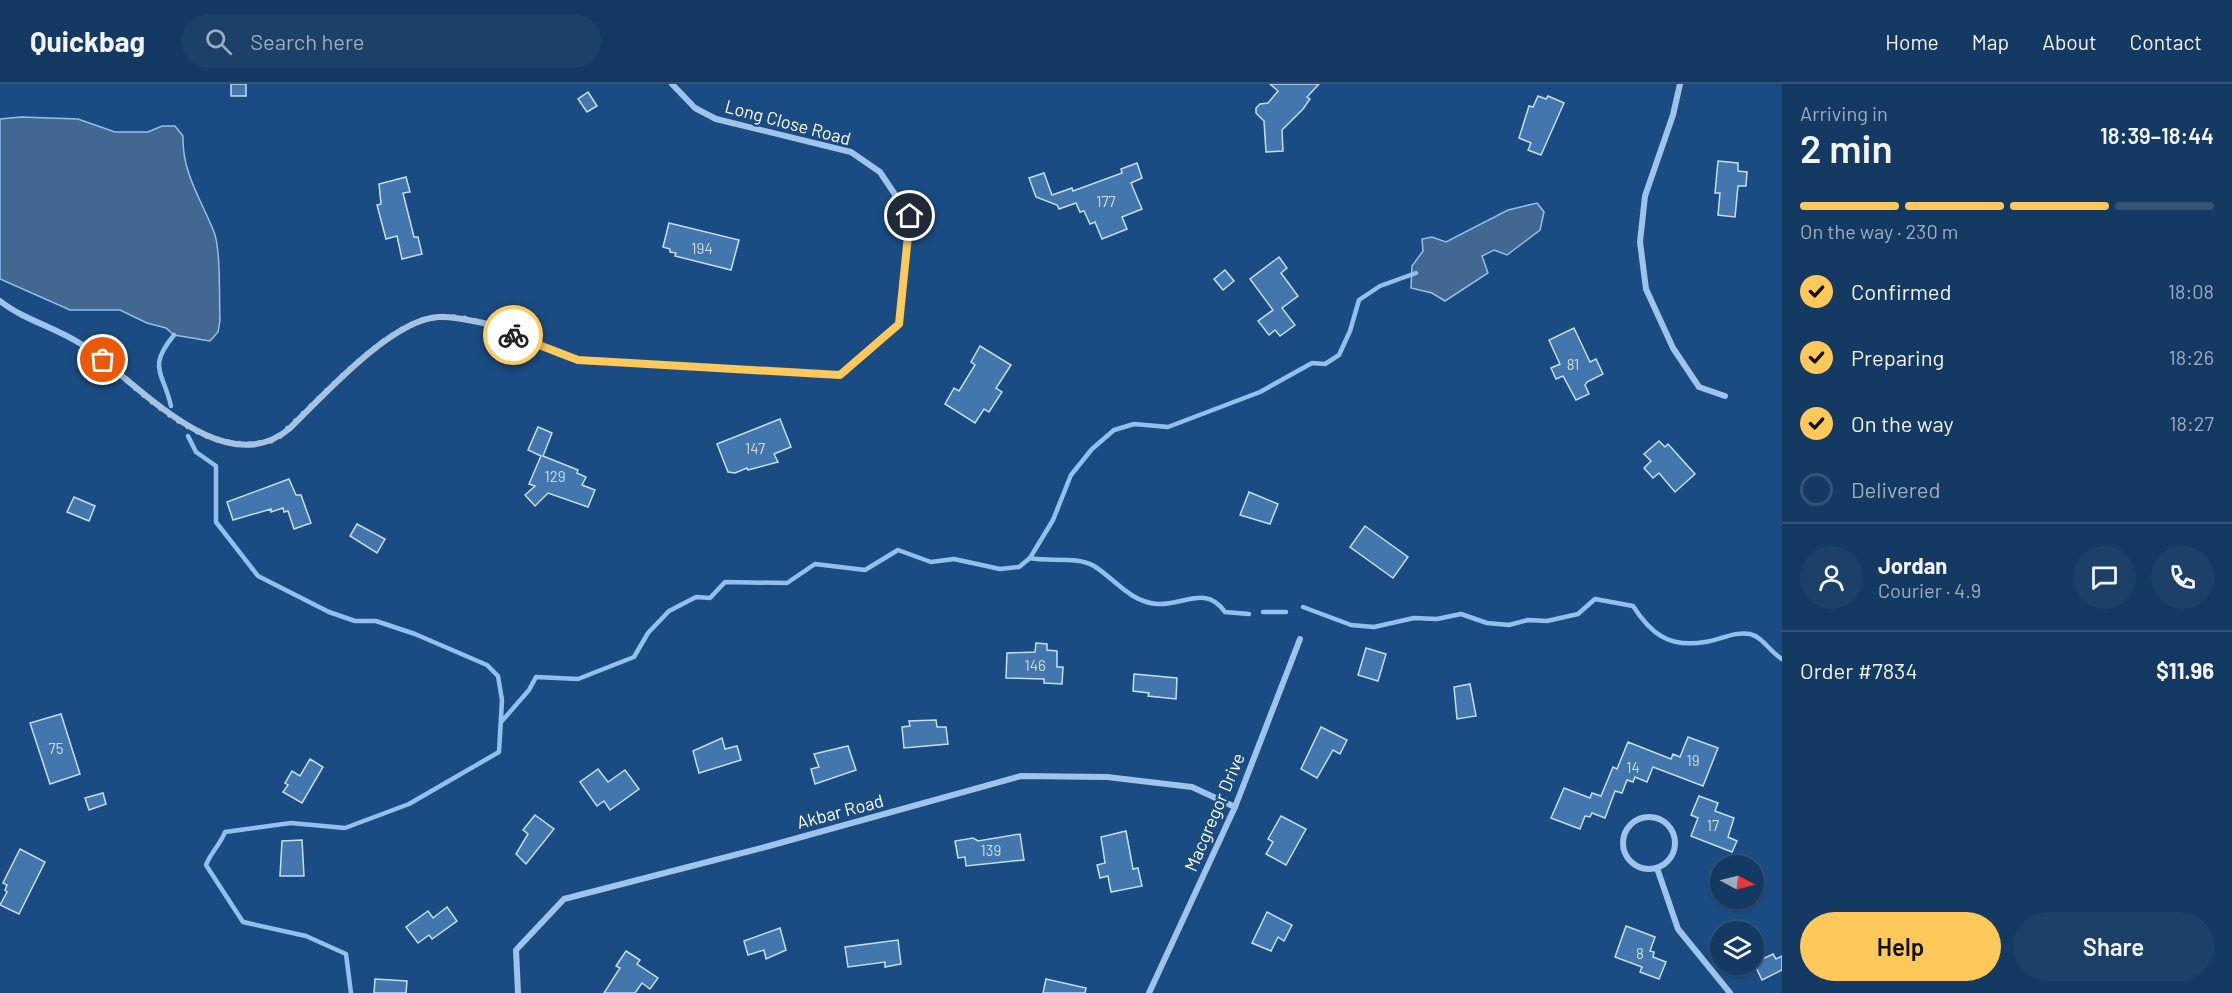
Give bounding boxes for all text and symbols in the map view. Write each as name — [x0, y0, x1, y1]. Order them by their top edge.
search box — [181, 14, 601, 68]
text: Quickbag — [30, 24, 145, 58]
icon: search — [202, 25, 235, 58]
text: Search here — [250, 28, 365, 54]
text: Home — [1885, 29, 1939, 54]
text: Map — [1972, 29, 2009, 54]
text: About — [2042, 29, 2097, 54]
text: Contact — [2130, 29, 2202, 54]
street label: Long Close Road — [723, 95, 853, 149]
text: Arriving in — [1800, 101, 1888, 125]
text: 18:39–18:44 — [2100, 122, 2214, 148]
text: 2 min — [1800, 124, 1893, 171]
pin — [884, 190, 935, 241]
house number: 177 — [1096, 192, 1116, 210]
icon: home — [893, 199, 926, 232]
text: On the way · 230 m — [1800, 219, 1958, 243]
house number: 194 — [691, 239, 713, 257]
icon: check — [1800, 275, 1833, 308]
text: Confirmed — [1851, 278, 1951, 304]
text: 18:08 — [2168, 279, 2214, 303]
courier — [483, 305, 543, 365]
icon: bike — [497, 319, 530, 352]
pin — [77, 334, 128, 385]
icon: check — [1800, 341, 1833, 374]
icon: bag — [86, 343, 119, 376]
text: Preparing — [1851, 344, 1944, 370]
text: 18:26 — [2169, 345, 2214, 369]
house number: 81 — [1567, 355, 1579, 373]
icon: check — [1800, 407, 1833, 440]
text: On the way — [1851, 410, 1954, 436]
text: 18:27 — [2170, 411, 2214, 435]
house number: 147 — [745, 439, 765, 457]
house number: 129 — [544, 467, 566, 485]
text: Delivered — [1851, 476, 1940, 502]
button: person — [1800, 546, 1863, 609]
button: chat — [2073, 546, 2136, 609]
button: phone — [2151, 546, 2214, 609]
text: Jordan — [1878, 552, 1947, 578]
text: Courier · 4.9 — [1878, 578, 1981, 602]
house number: 146 — [1024, 656, 1046, 674]
text: Order #7834 — [1800, 657, 1918, 683]
text: $11.96 — [2156, 657, 2214, 683]
house number: 75 — [49, 739, 63, 757]
street label: Macgregor Drive — [1179, 749, 1249, 875]
house number: 19 — [1686, 751, 1700, 769]
house number: 14 — [1626, 758, 1640, 776]
street label: Akbar Road — [794, 789, 886, 833]
house number: 17 — [1707, 816, 1719, 834]
house number: 139 — [981, 841, 1001, 859]
north arrow — [1710, 855, 1764, 909]
map controls — [1710, 855, 1764, 975]
button: Help — [1800, 912, 2001, 981]
button: Share — [2013, 912, 2214, 981]
button: layers — [1710, 921, 1764, 975]
house number: 8 — [1636, 944, 1644, 962]

